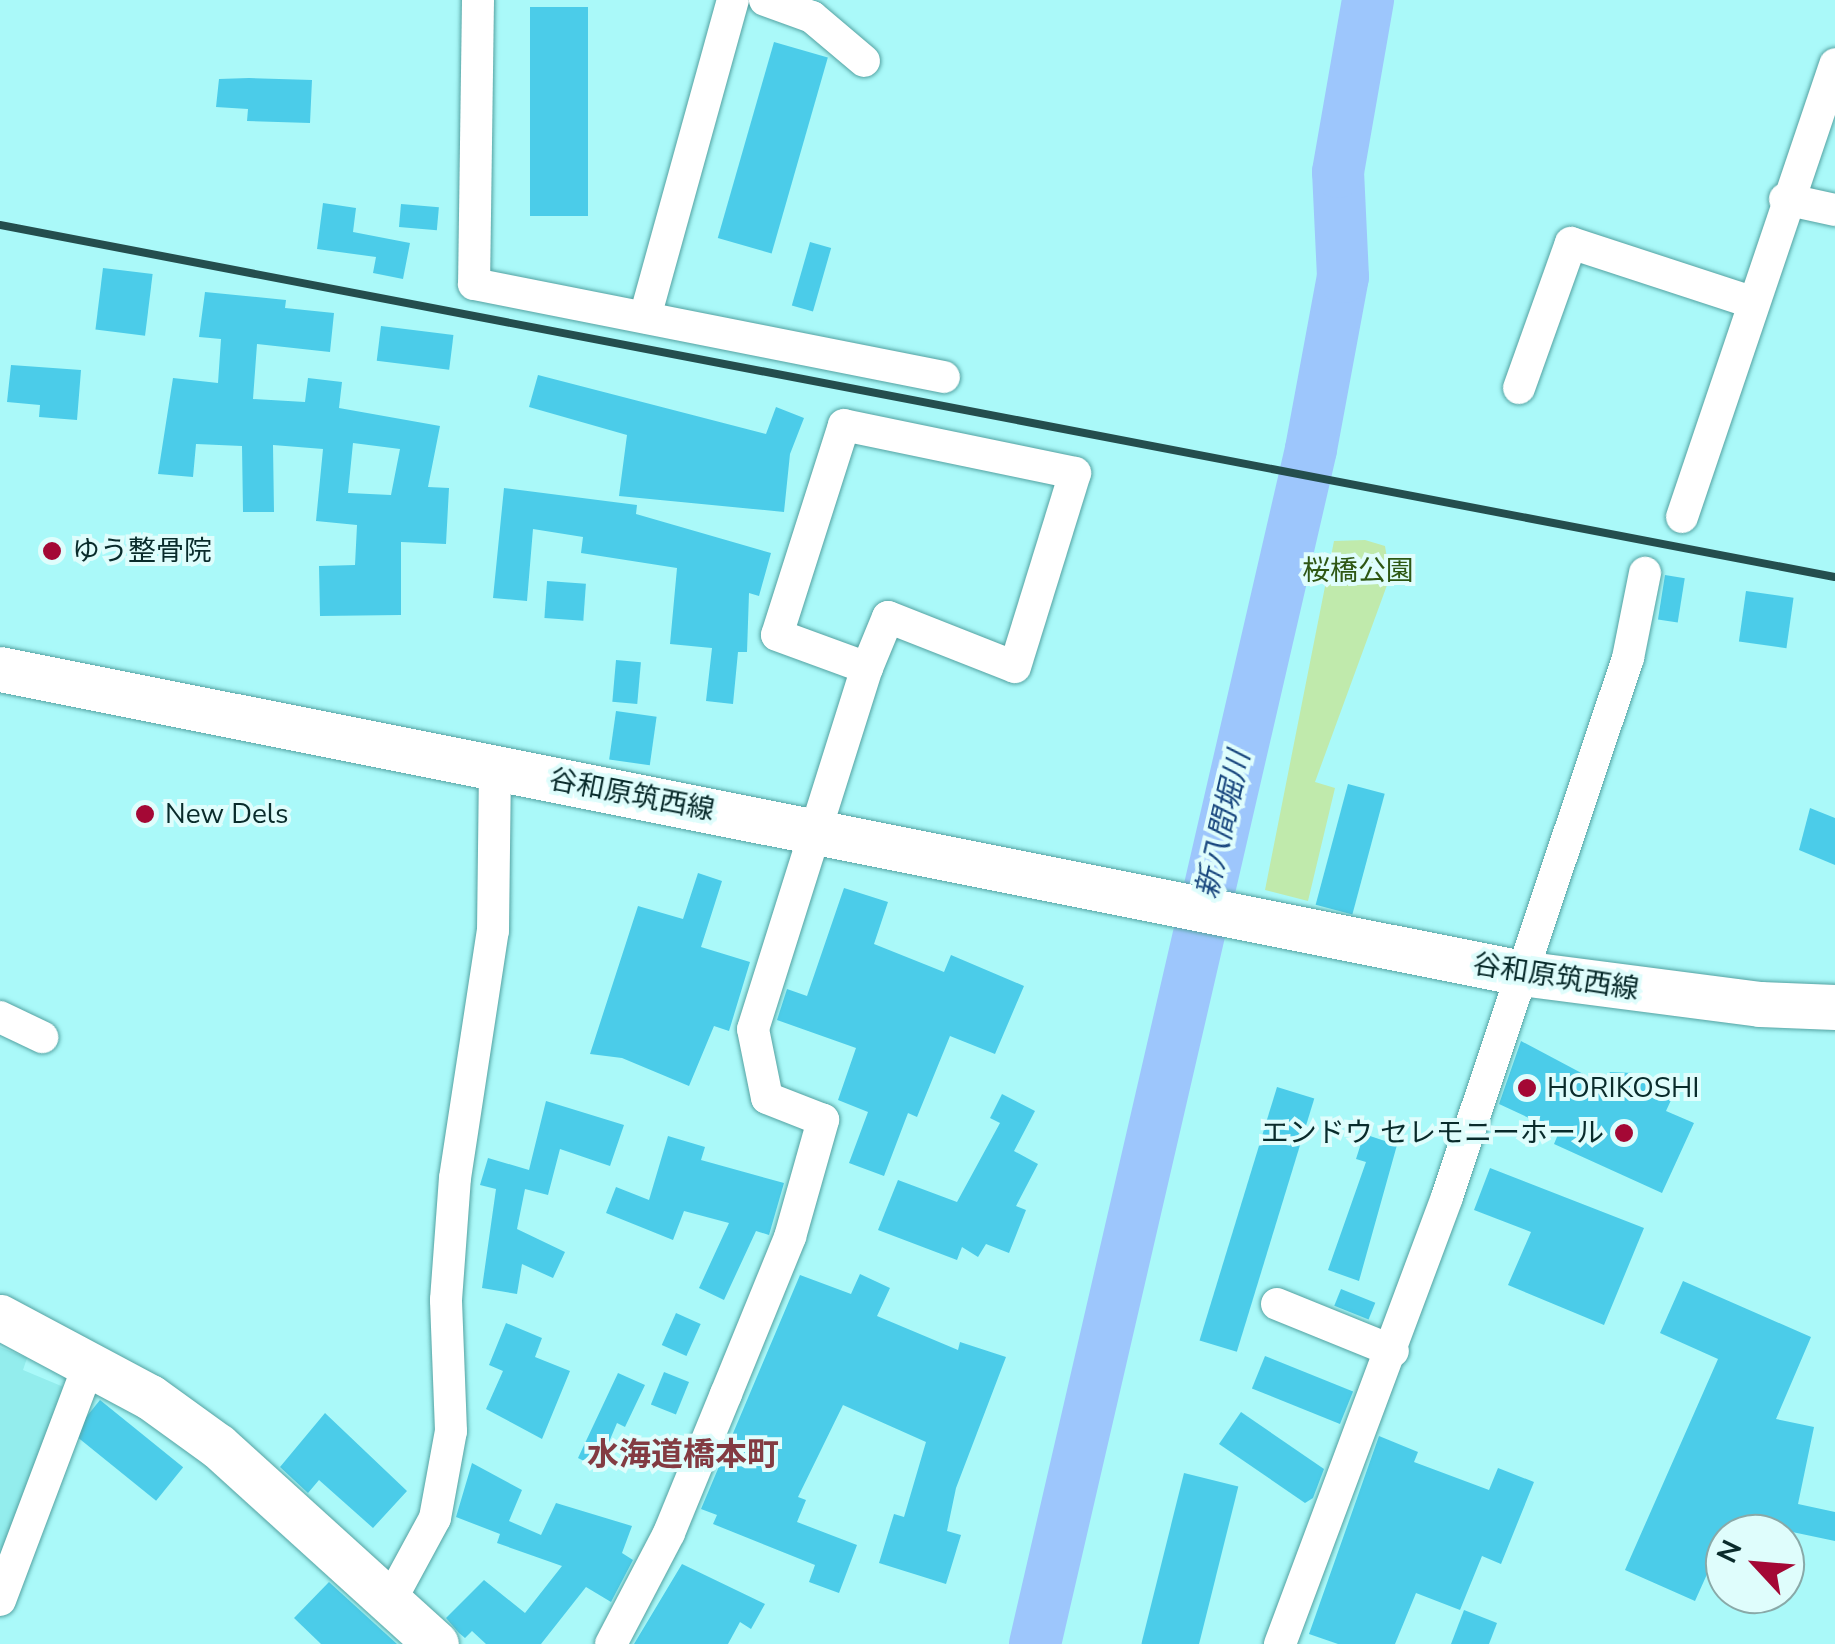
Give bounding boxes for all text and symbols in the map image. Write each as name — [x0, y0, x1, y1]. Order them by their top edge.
place label: ゆう整骨院 — [72, 534, 212, 568]
marker: ゆう整骨院 — [41, 540, 63, 562]
park label: 桜橋公園 — [1302, 554, 1414, 588]
water label: 新八間堀川 — [1190, 748, 1258, 902]
street label: 谷和原筑西線 — [546, 762, 718, 828]
place label: New Dels — [165, 797, 288, 831]
marker: New Dels — [134, 803, 156, 825]
street label: 谷和原筑西線 — [1470, 947, 1642, 1007]
place label: HORIKOSHI — [1547, 1071, 1700, 1105]
marker: HORIKOSHI — [1516, 1077, 1538, 1099]
place label: エンドウ セレモニーホール — [1261, 1116, 1604, 1150]
marker: エンドウ セレモニーホール — [1613, 1122, 1635, 1144]
district label: 水海道橋本町 — [587, 1436, 779, 1474]
north arrow — [1705, 1514, 1805, 1614]
text: N — [1708, 1534, 1752, 1569]

